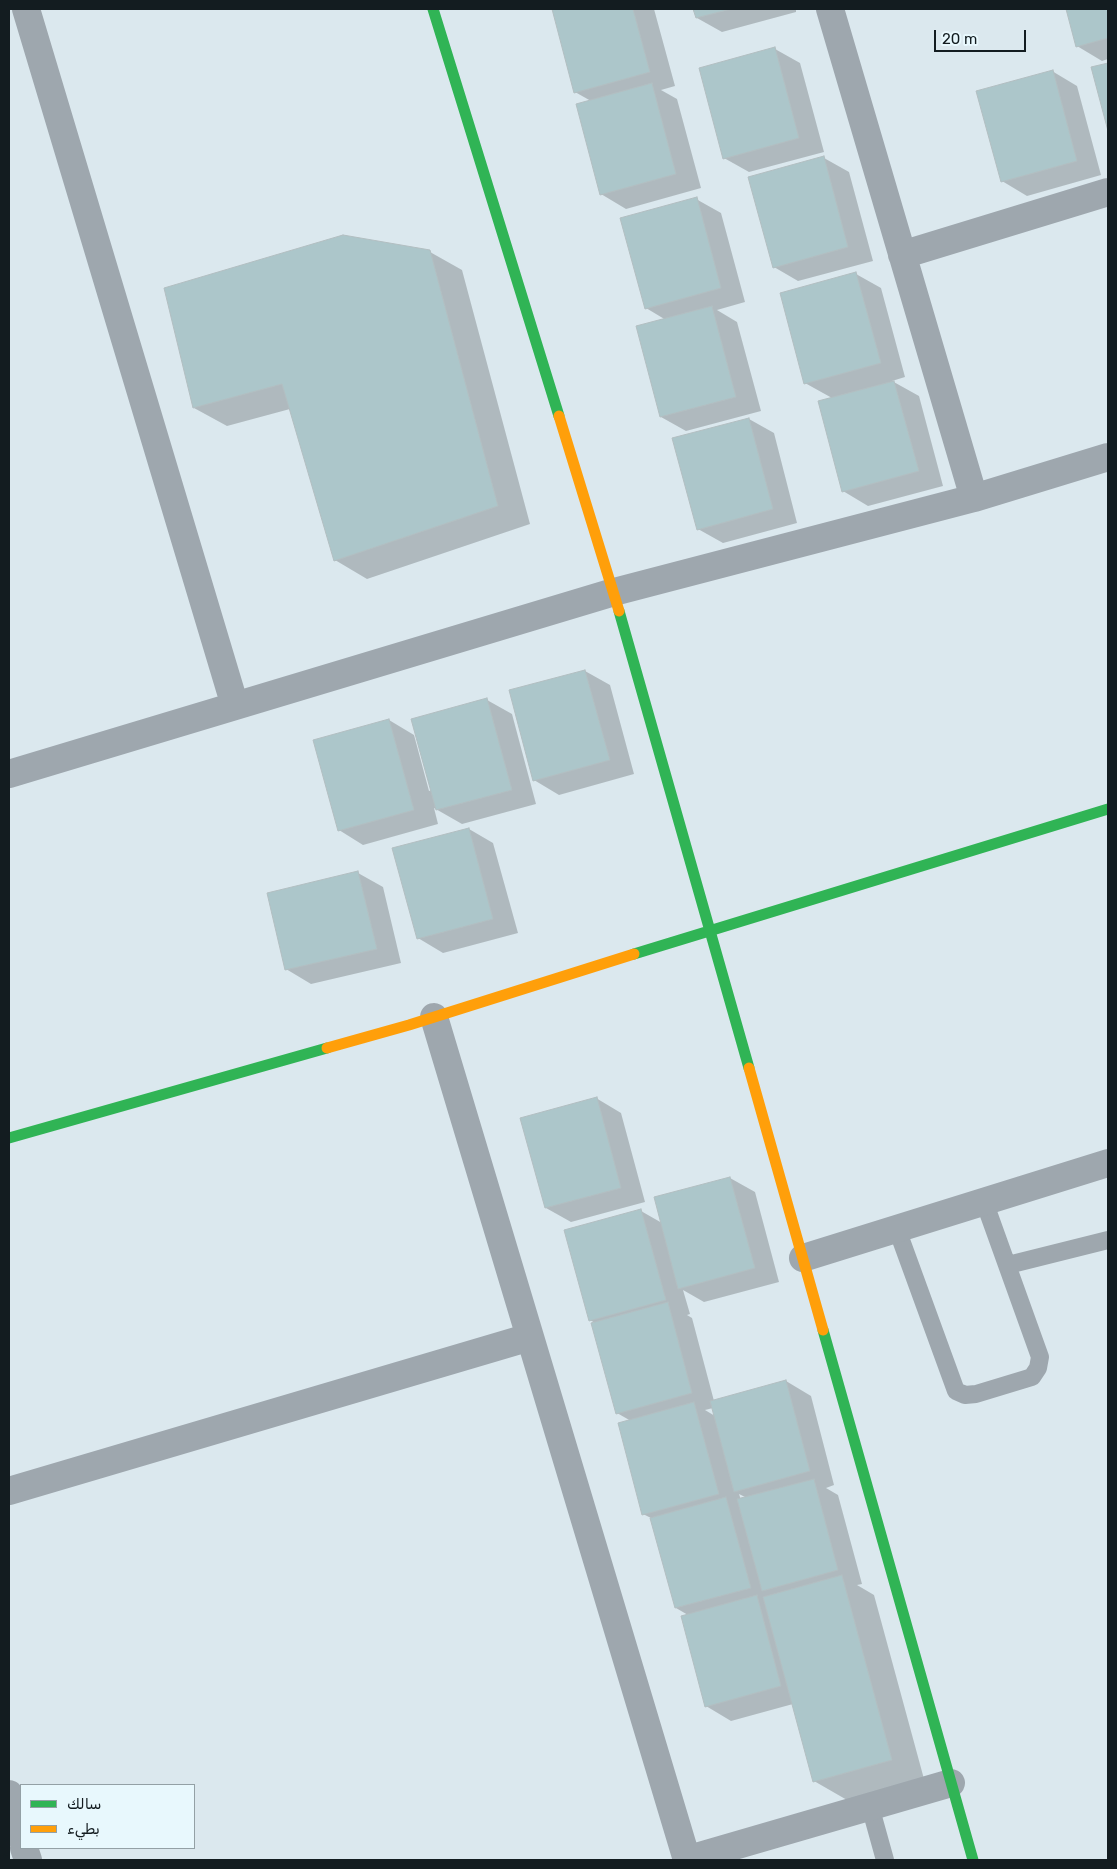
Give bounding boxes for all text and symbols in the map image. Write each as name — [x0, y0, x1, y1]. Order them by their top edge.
scale bar — [937, 20, 1030, 52]
text: 20 m — [942, 30, 977, 48]
legend — [20, 1784, 195, 1849]
text: سالك — [67, 1795, 102, 1813]
text: بطيء — [67, 1820, 100, 1838]

